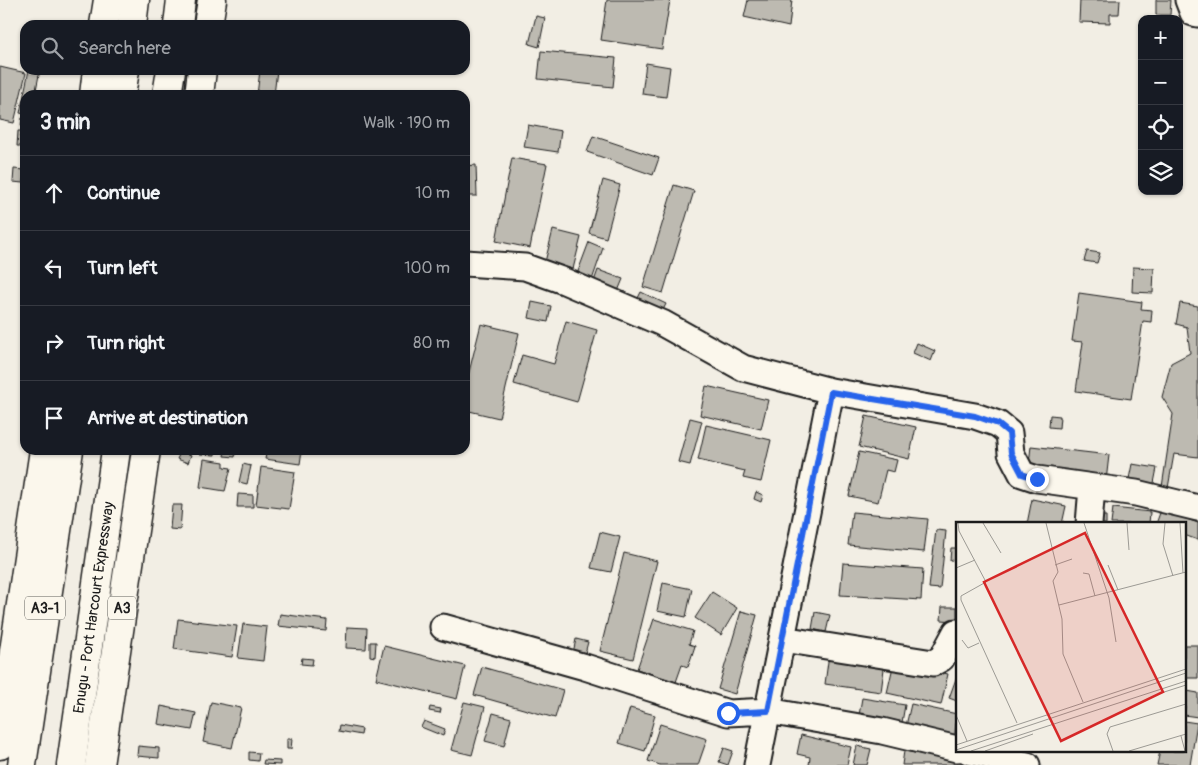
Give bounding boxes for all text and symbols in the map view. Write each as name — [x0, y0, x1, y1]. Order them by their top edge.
map controls — [1138, 15, 1183, 195]
button: + — [1138, 15, 1183, 60]
search box — [20, 20, 470, 75]
icon: search — [38, 34, 66, 62]
text: Search here — [78, 36, 171, 60]
button: − — [1138, 60, 1183, 105]
button: locate — [1138, 105, 1183, 150]
text: 3 min — [40, 109, 90, 136]
text: Walk · 190 m — [363, 113, 450, 133]
button: layers — [1138, 150, 1183, 195]
icon: ahead — [40, 179, 68, 207]
text: Continue — [87, 181, 160, 205]
text: 10 m — [415, 183, 450, 203]
icon: left — [40, 254, 68, 282]
text: Turn left — [87, 256, 157, 280]
text: 100 m — [404, 258, 450, 278]
icon: right — [40, 329, 68, 357]
text: Turn right — [87, 331, 165, 355]
text: 80 m — [413, 333, 450, 353]
icon: arrive — [40, 404, 68, 432]
text: Arrive at destination — [87, 406, 248, 430]
route end — [1026, 468, 1049, 491]
street label: Enugu - Port Harcourt Expressway — [69, 500, 118, 715]
inset map — [956, 522, 1186, 752]
road number: A3-1 — [25, 596, 65, 620]
road number: A3 — [108, 596, 136, 620]
route start — [717, 702, 740, 725]

